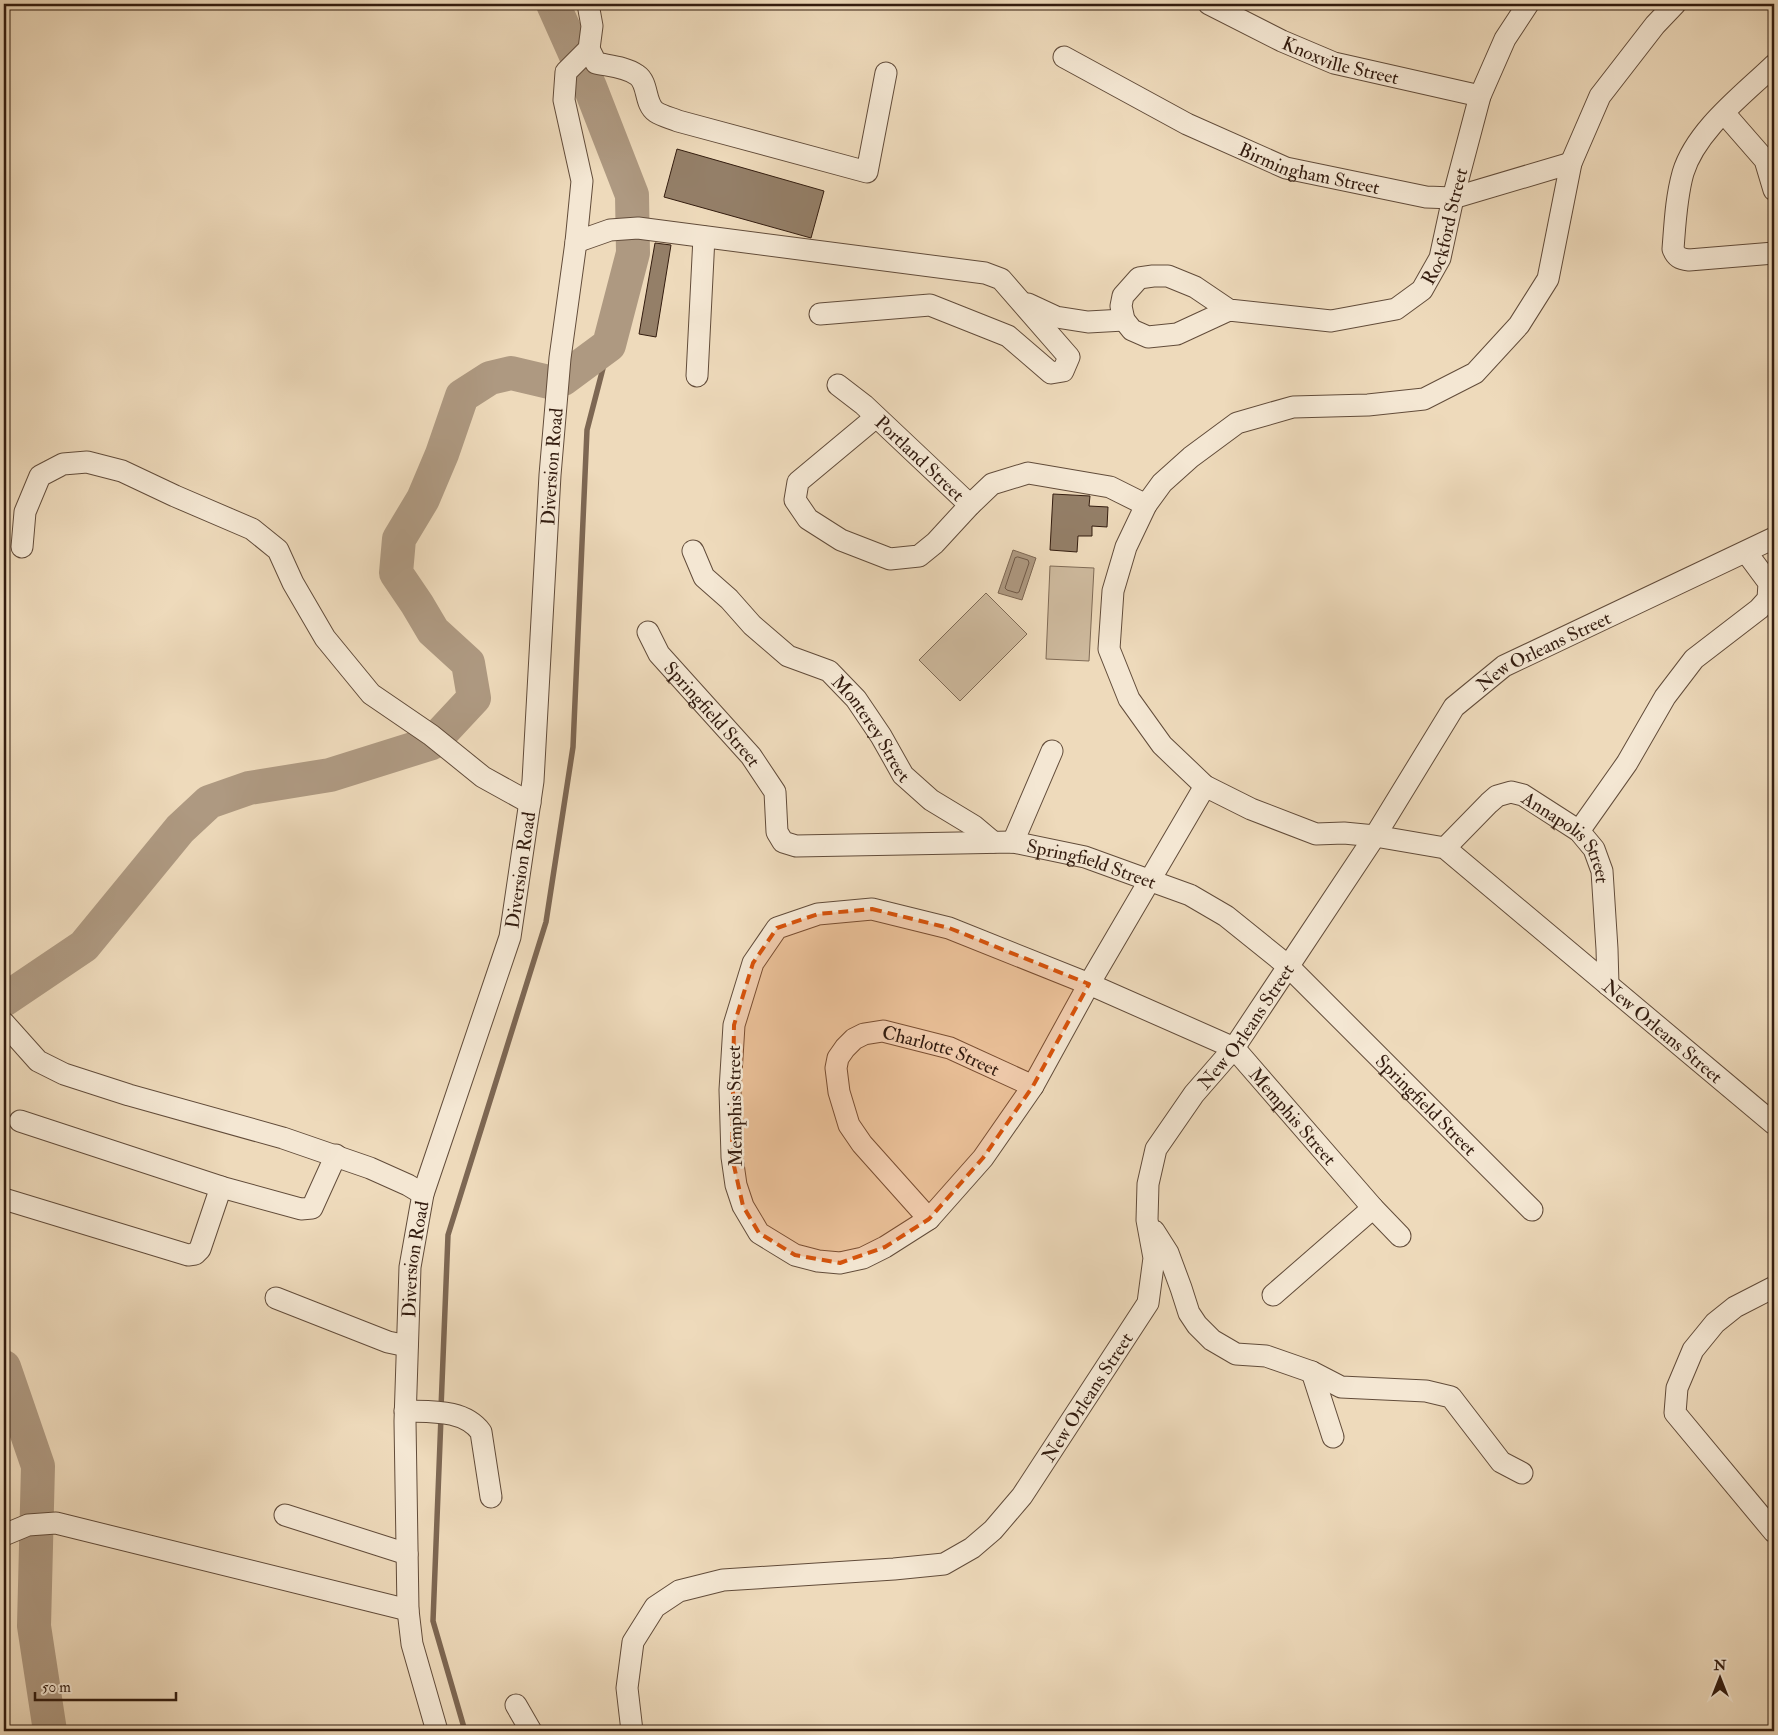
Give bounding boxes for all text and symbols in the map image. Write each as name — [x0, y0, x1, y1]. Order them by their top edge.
street label: Knoxville Street — [1278, 31, 1401, 90]
street label: Birmingham Street — [1235, 138, 1382, 200]
street label: Rockford Street — [1416, 166, 1473, 289]
street label: Diversion Road — [536, 406, 569, 526]
street label: Portland Street — [870, 411, 969, 507]
street label: New Orleans Street — [1472, 606, 1615, 697]
street label: Springfield Street — [658, 657, 766, 772]
street label: Monterey Street — [826, 670, 914, 788]
street label: Annapolis Street — [1516, 786, 1614, 884]
street label: Diversion Road — [500, 810, 541, 930]
street label: Springfield Street — [1025, 834, 1159, 895]
street label: New Orleans Street — [1193, 959, 1300, 1095]
street label: New Orleans Street — [1597, 974, 1727, 1089]
street label: Charlotte Street — [880, 1020, 1003, 1082]
street label: Memphis Street — [722, 1045, 749, 1167]
street label: Springfield Street — [1370, 1049, 1482, 1161]
street label: Memphis Street — [1244, 1063, 1341, 1171]
street label: Diversion Road — [397, 1198, 435, 1318]
street label: New Orleans Street — [1037, 1328, 1139, 1466]
north arrow — [1696, 1652, 1746, 1702]
text: N — [1713, 1657, 1727, 1674]
scale bar — [35, 1670, 176, 1702]
text: 50 m — [42, 1678, 71, 1697]

